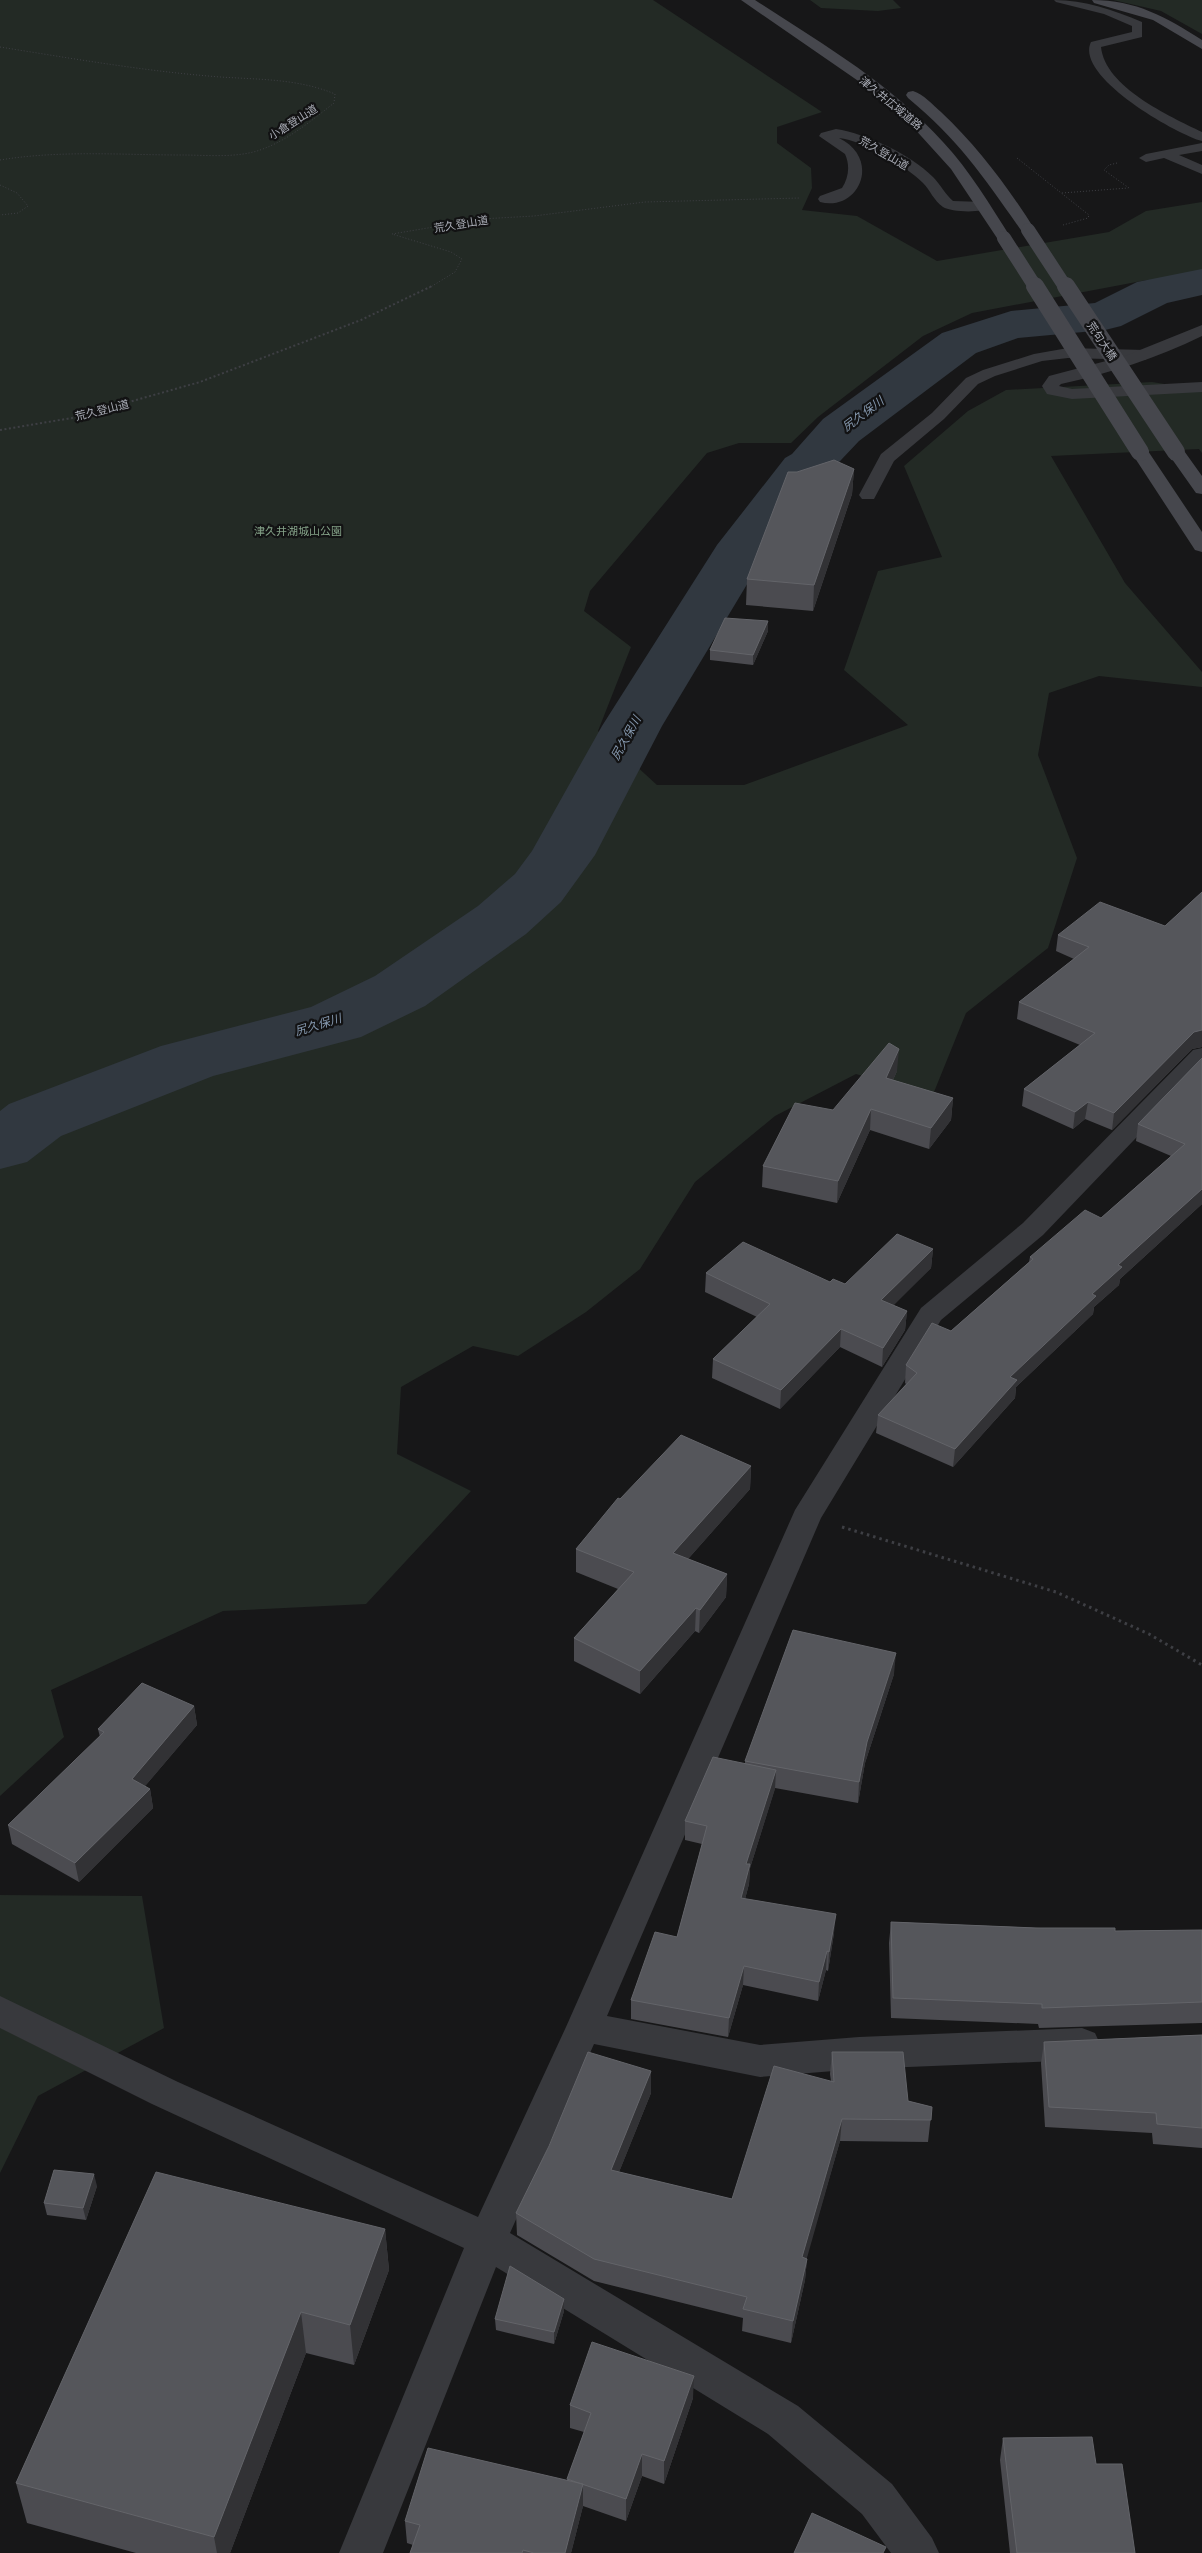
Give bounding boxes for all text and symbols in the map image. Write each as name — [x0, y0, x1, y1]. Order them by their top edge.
street label: 津久井広域道路 — [856, 73, 926, 133]
street label: 小倉登山道 — [265, 101, 321, 143]
street label: 荒久登山道 — [856, 132, 912, 174]
street label: 荒久登山道 — [433, 212, 489, 236]
street label: 荒句大橋 — [1083, 318, 1121, 364]
water label: 尻久保川 — [838, 391, 889, 436]
street label: 荒久登山道 — [73, 396, 131, 424]
park label: 津久井湖城山公園 — [254, 523, 342, 539]
water label: 尻久保川 — [606, 711, 646, 763]
water label: 尻久保川 — [292, 1009, 345, 1041]

